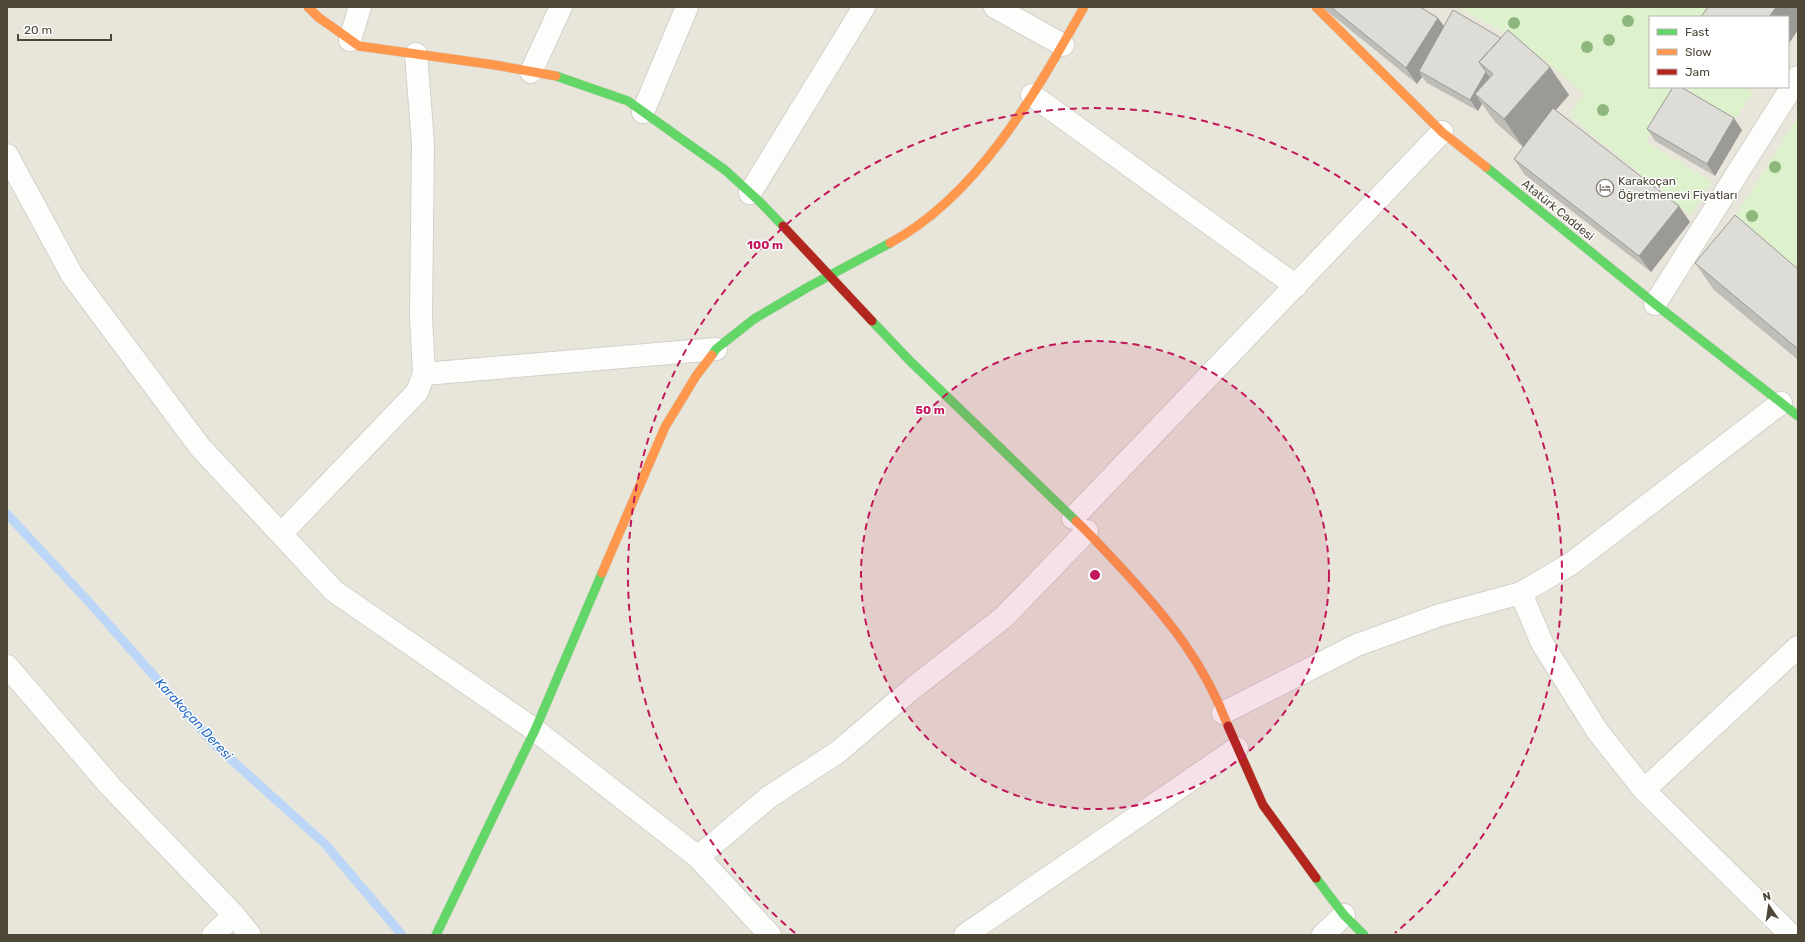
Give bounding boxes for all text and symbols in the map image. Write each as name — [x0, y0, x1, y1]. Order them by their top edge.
scale bar — [18, 16, 111, 42]
legend — [1649, 16, 1789, 88]
text: 20 m — [24, 23, 52, 37]
text: Fast — [1685, 25, 1709, 39]
text: Slow — [1685, 45, 1712, 59]
text: Jam — [1685, 65, 1710, 79]
place label: Karakoçan Öğretmenevi Fiyatları — [1618, 174, 1737, 202]
street label: Atatürk Caddesi — [1519, 177, 1597, 244]
hotel icon: Karakoçan Öğretmenevi Fiyatları — [1595, 178, 1615, 198]
text: 100 m — [747, 238, 783, 252]
text: 50 m — [915, 403, 945, 417]
centre of rings — [1088, 568, 1102, 582]
water label: Karakoçan Deresi — [152, 675, 236, 763]
north arrow — [1749, 886, 1789, 926]
text: N — [1762, 890, 1772, 904]

